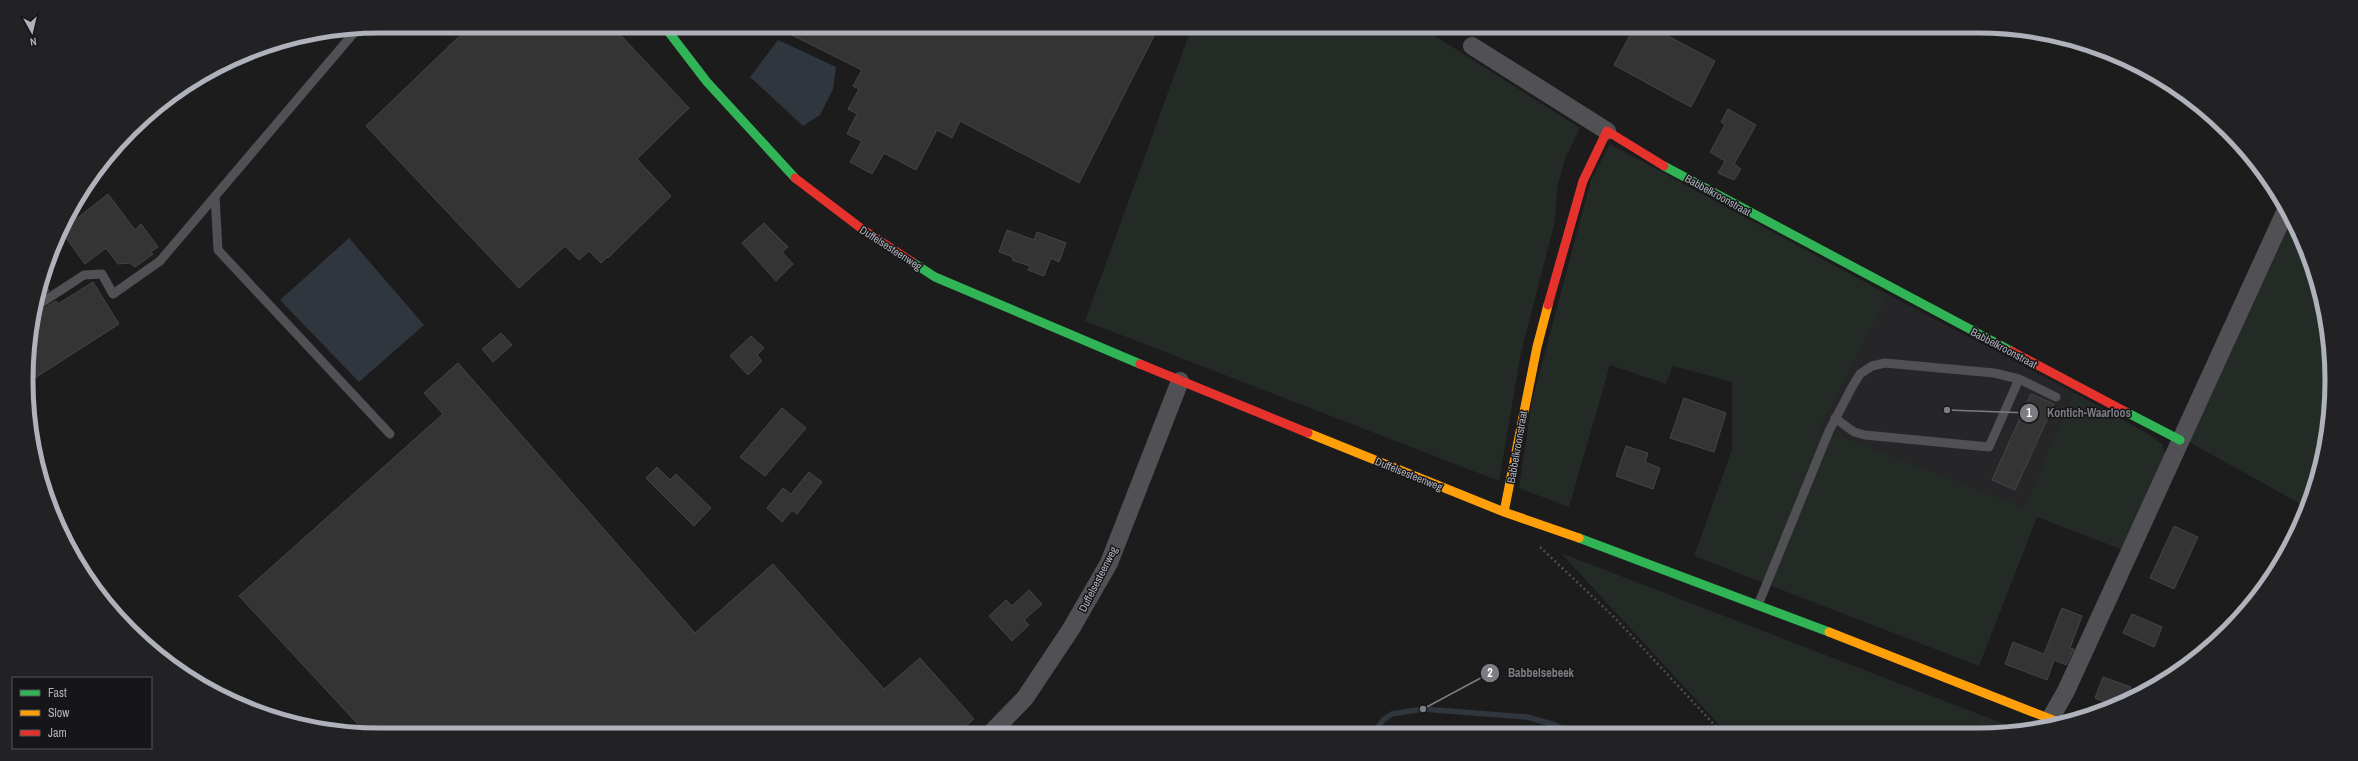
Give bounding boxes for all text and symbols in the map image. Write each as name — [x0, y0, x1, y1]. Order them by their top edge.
north arrow — [12, 12, 52, 52]
text: N — [29, 35, 38, 49]
street label: Babbelkroonstraat — [1683, 171, 1754, 219]
street label: Duffelsesteenweg — [857, 223, 925, 273]
street label: Babbelkroonstraat — [1968, 325, 2040, 372]
callout: Kontich-Waarloos — [2019, 401, 2139, 425]
text: 1 — [2026, 405, 2032, 421]
text: Kontich-Waarloos — [2047, 405, 2131, 421]
street label: Babbelkroonstraat — [1504, 409, 1530, 484]
street label: Duffelsesteenweg — [1373, 454, 1445, 494]
street label: Duffelsesteenweg — [1076, 544, 1120, 614]
callout: Babbelsebeek — [1480, 661, 1582, 685]
text: 2 — [1487, 665, 1493, 681]
text: Babbelsebeek — [1508, 665, 1575, 681]
legend — [12, 677, 152, 749]
text: Fast — [48, 685, 67, 701]
text: Slow — [48, 705, 70, 721]
text: Jam — [48, 725, 67, 741]

